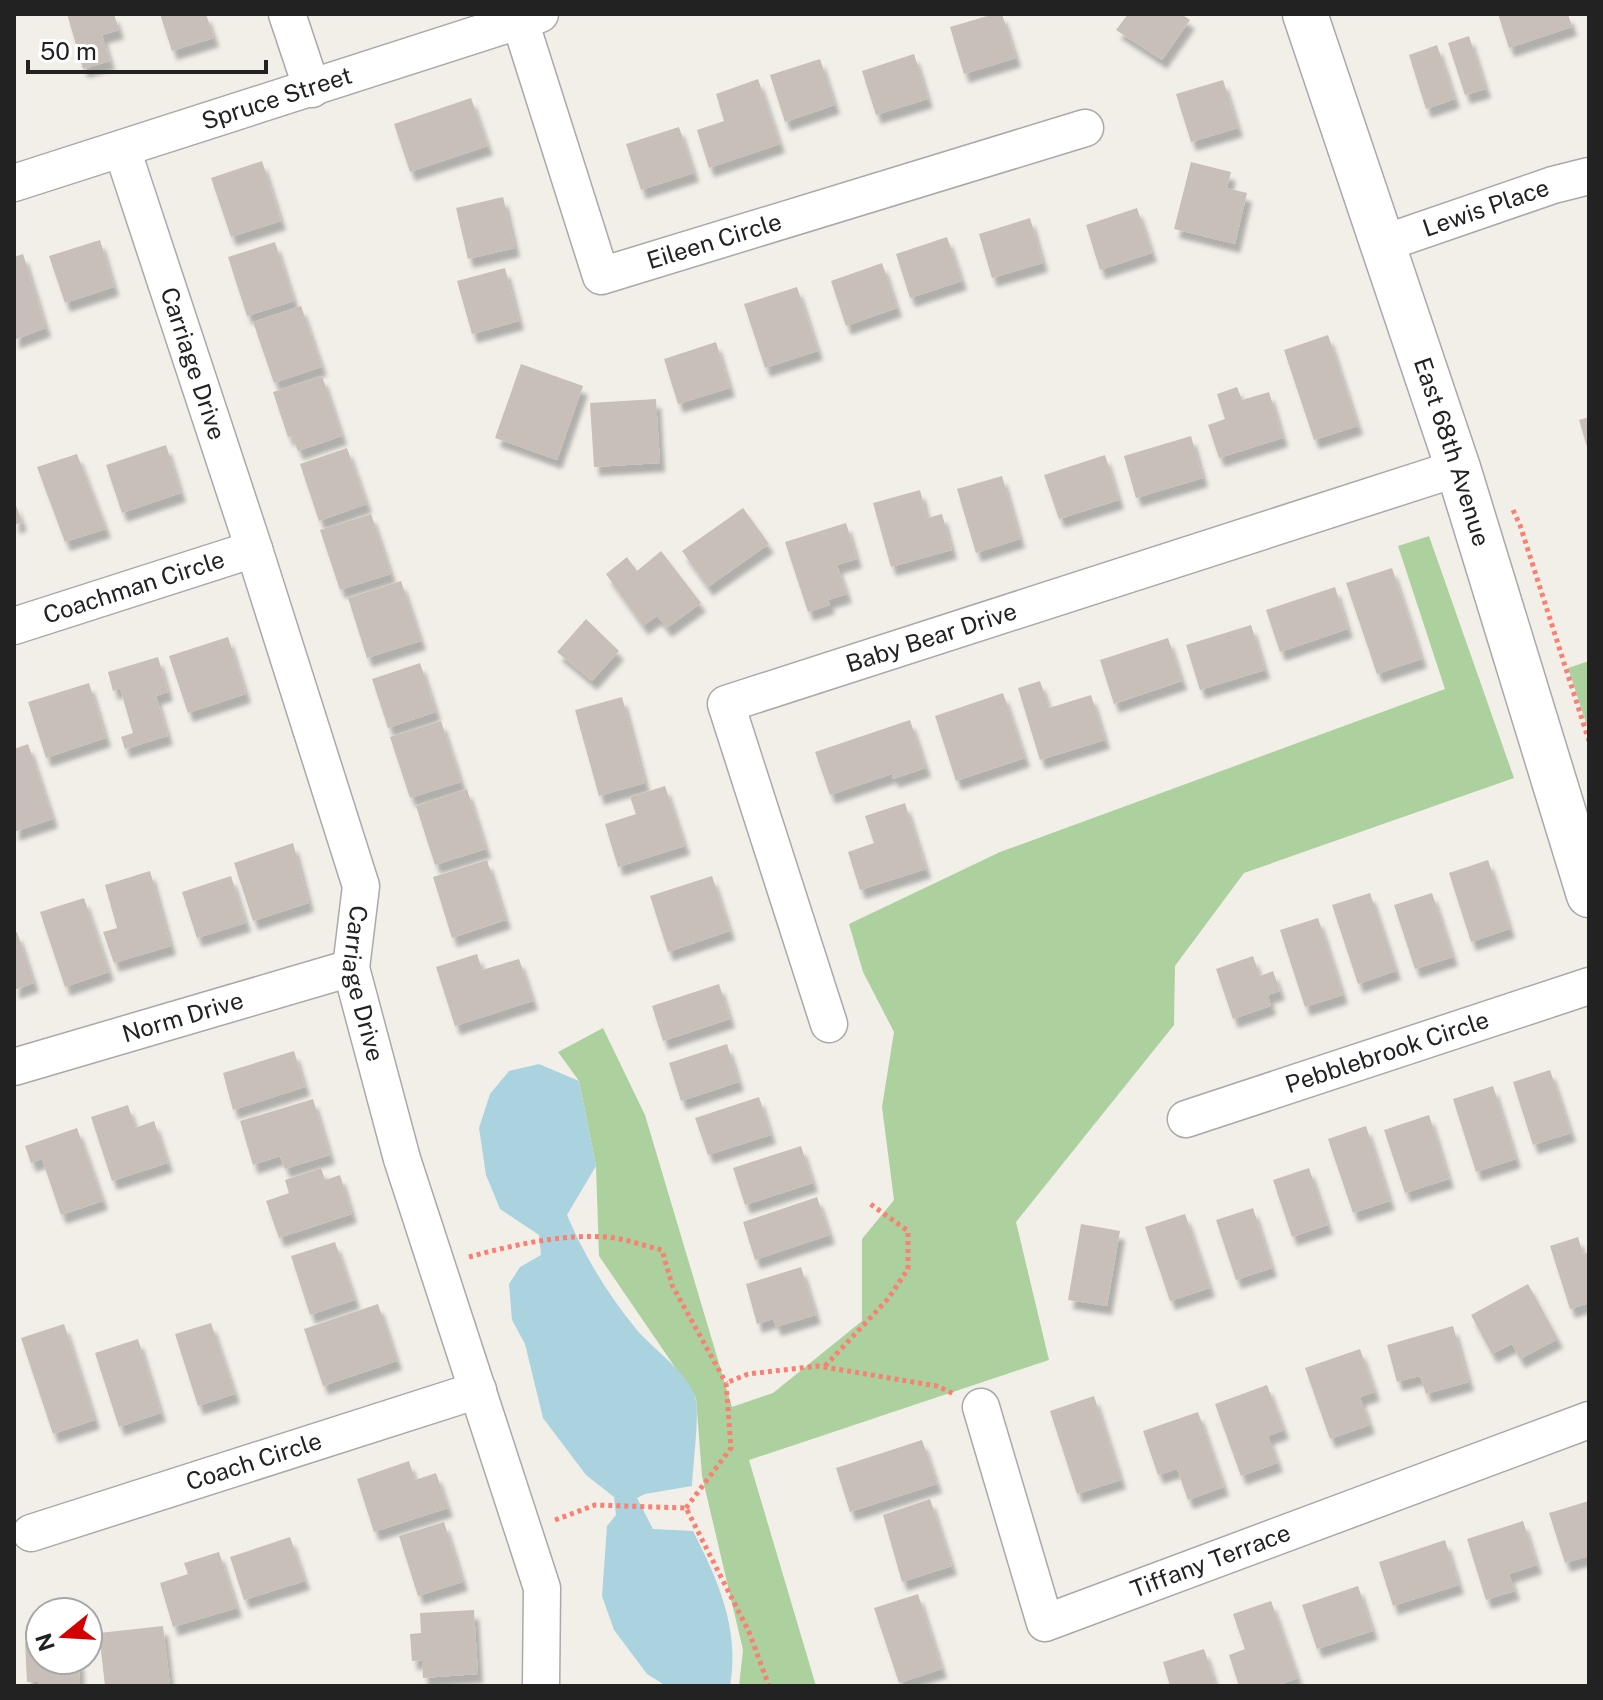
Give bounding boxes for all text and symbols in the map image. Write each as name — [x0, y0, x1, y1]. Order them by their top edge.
scale bar — [28, 24, 266, 74]
text: 50 m — [40, 37, 97, 65]
street label: Spruce Street — [198, 60, 355, 135]
street label: Lewis Place — [1419, 172, 1552, 242]
street label: Eileen Circle — [643, 207, 785, 274]
street label: Carriage Drive — [156, 283, 232, 443]
street label: East 68th Avenue — [1409, 354, 1496, 550]
street label: Coachman Circle — [40, 544, 228, 629]
street label: Baby Bear Drive — [842, 596, 1020, 677]
street label: Carriage Drive — [338, 904, 390, 1064]
street label: Norm Drive — [119, 985, 246, 1047]
street label: Pebblebrook Circle — [1282, 1005, 1492, 1098]
street label: Coach Circle — [182, 1426, 325, 1496]
street label: Tiffany Terrace — [1126, 1518, 1294, 1603]
north arrow — [24, 1596, 104, 1676]
text: N — [30, 1630, 60, 1654]

